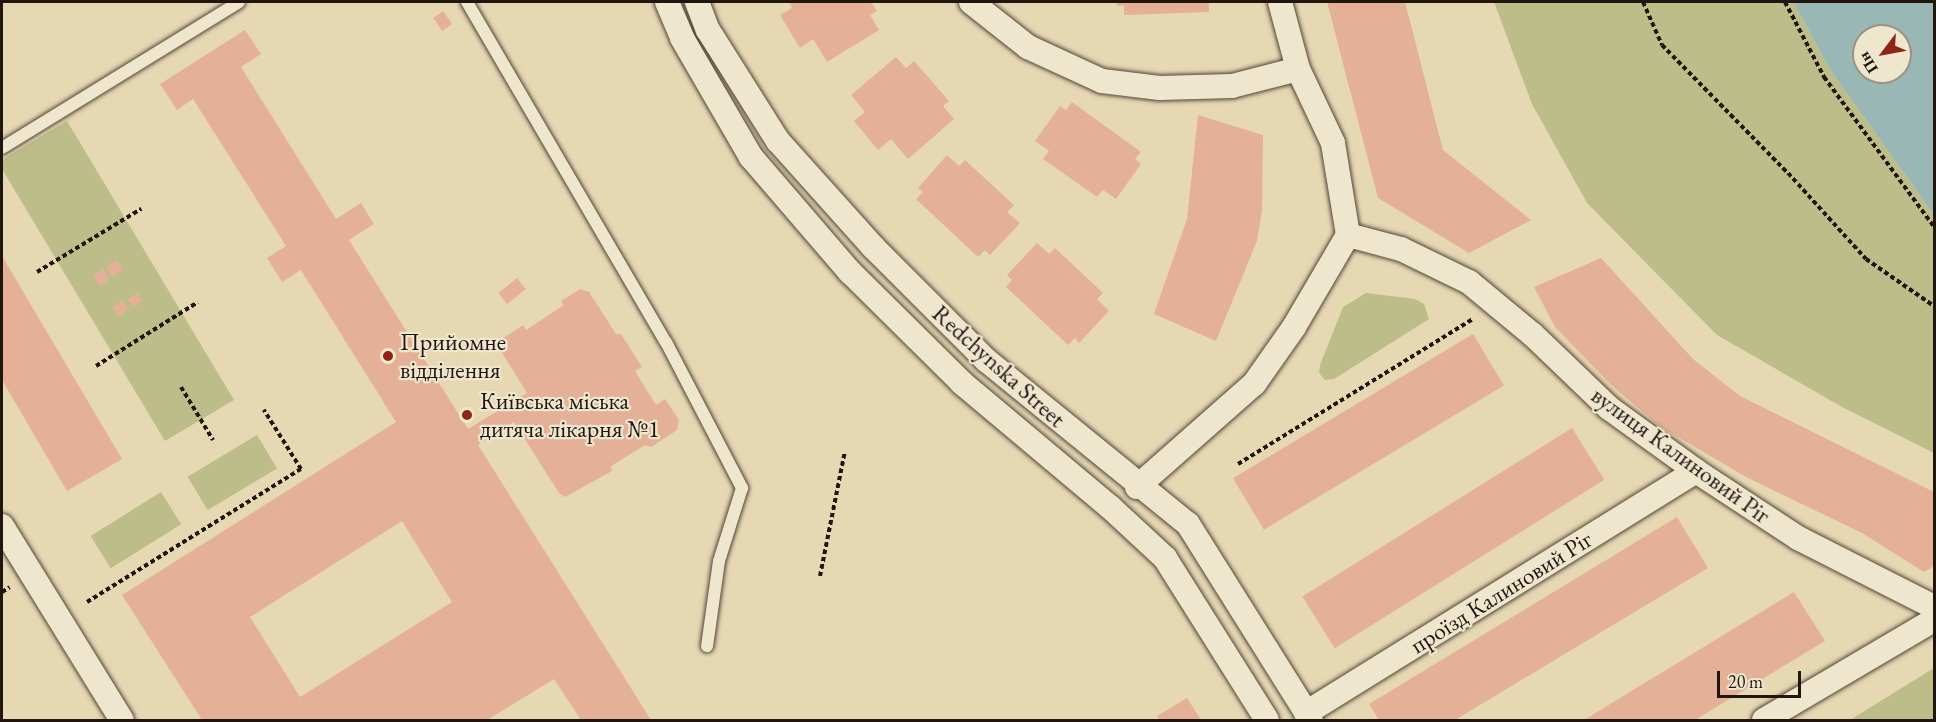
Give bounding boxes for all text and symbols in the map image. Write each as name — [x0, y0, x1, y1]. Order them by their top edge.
north arrow — [1852, 24, 1912, 84]
text: Пн — [1853, 48, 1883, 78]
street label: Redchynska Street — [927, 299, 1071, 433]
place label: Прийомне відділення — [400, 328, 506, 384]
marker: Прийомне відділення — [381, 349, 395, 363]
street label: вулиця Калиновий Ріг — [1586, 381, 1776, 529]
place label: Київська міська дитяча лікарня №1 — [480, 387, 660, 443]
marker: Київська міська дитяча лікарня №1 — [458, 406, 476, 424]
street label: проїзд Калиновий Ріг — [1405, 524, 1597, 660]
scale bar — [1720, 659, 1804, 697]
text: 20 m — [1728, 670, 1763, 693]

